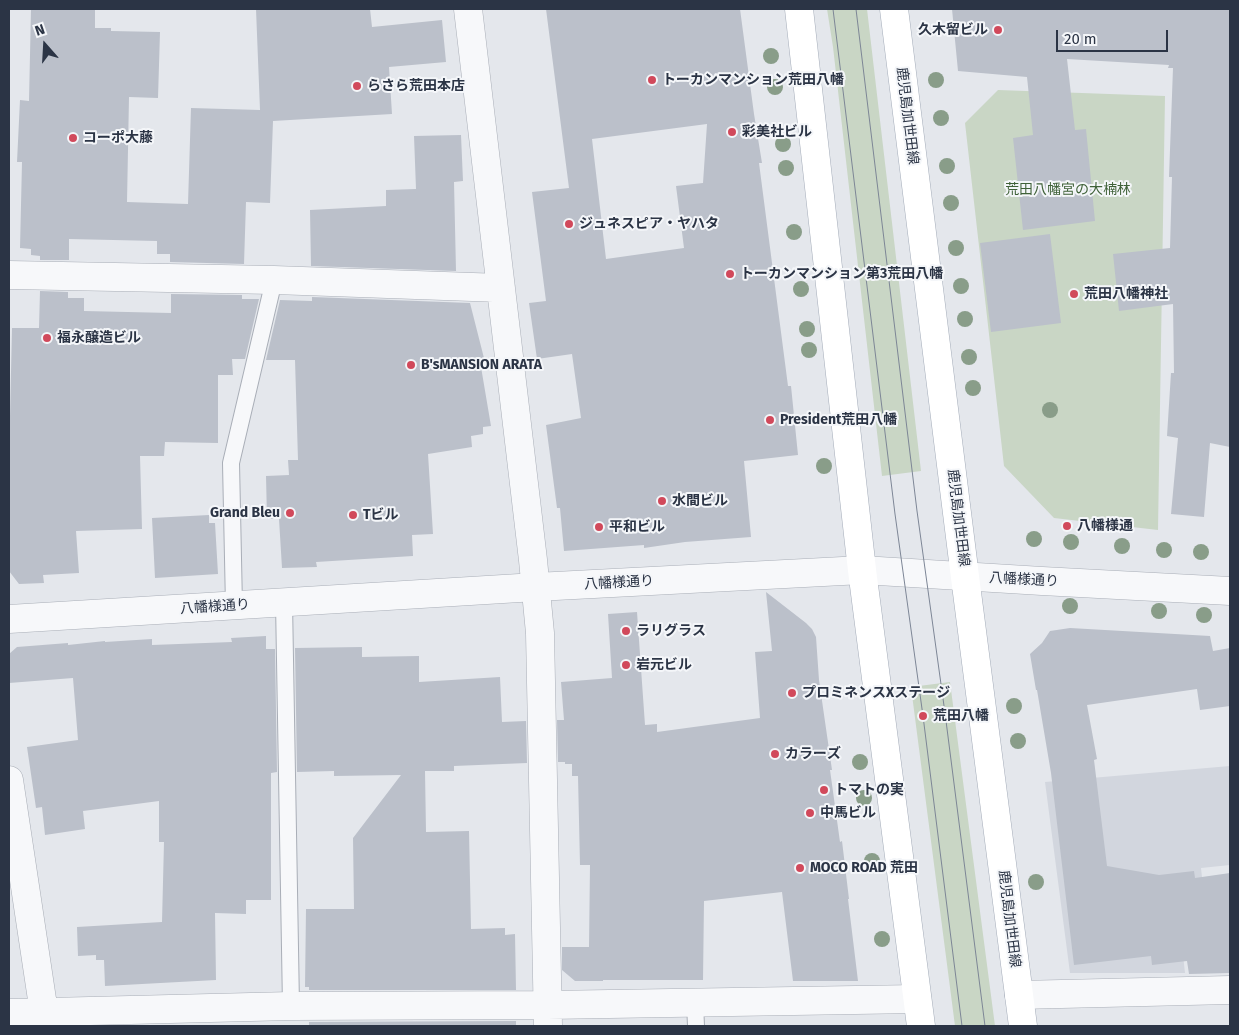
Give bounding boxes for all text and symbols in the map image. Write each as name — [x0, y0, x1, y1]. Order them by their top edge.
north arrow — [20, 20, 70, 70]
scale bar — [1059, 20, 1172, 52]
text: N — [33, 21, 47, 40]
place label: 久木留ビル — [918, 22, 988, 38]
marker: 久木留ビル — [992, 24, 1004, 36]
text: 20 m — [1064, 30, 1097, 48]
street label: 鹿児島加世田線 — [893, 66, 921, 166]
place label: トーカンマンション荒田八幡 — [662, 72, 844, 88]
marker: トーカンマンション荒田八幡 — [646, 74, 658, 86]
place label: らさら荒田本店 — [367, 78, 465, 94]
marker: らさら荒田本店 — [351, 80, 363, 92]
place label: 彩美社ビル — [742, 124, 812, 140]
marker: 彩美社ビル — [726, 126, 738, 138]
place label: コーポ大藤 — [83, 130, 153, 146]
marker: コーポ大藤 — [67, 132, 79, 144]
park label: 荒田八幡宮の大楠林 — [1005, 182, 1131, 198]
place label: ジュネスピア・ヤハタ — [579, 216, 719, 232]
marker: ジュネスピア・ヤハタ — [563, 218, 575, 230]
place label: トーカンマンション第3荒田八幡 — [740, 266, 943, 282]
marker: トーカンマンション第3荒田八幡 — [724, 268, 736, 280]
place label: 荒田八幡神社 — [1084, 286, 1168, 302]
marker: 荒田八幡神社 — [1068, 288, 1080, 300]
place label: 福永醸造ビル — [57, 330, 141, 346]
marker: 福永醸造ビル — [41, 332, 53, 344]
place label: B'sMANSION ARATA — [421, 357, 542, 373]
marker: B'sMANSION ARATA — [405, 359, 417, 371]
place label: President荒田八幡 — [780, 412, 897, 428]
marker: President荒田八幡 — [764, 414, 776, 426]
street label: 鹿児島加世田線 — [944, 468, 972, 568]
place label: 水間ビル — [672, 493, 728, 509]
marker: 水間ビル — [656, 495, 668, 507]
place label: Grand Bleu — [210, 505, 280, 521]
marker: Grand Bleu — [284, 507, 296, 519]
place label: Tビル — [363, 507, 399, 523]
marker: Tビル — [347, 509, 359, 521]
place label: 八幡様通 — [1077, 518, 1133, 534]
place label: 平和ビル — [609, 519, 665, 535]
marker: 八幡様通 — [1061, 520, 1073, 532]
marker: 平和ビル — [593, 521, 605, 533]
street label: 八幡様通り — [989, 570, 1059, 590]
street label: 八幡様通り — [584, 573, 654, 593]
street label: 八幡様通り — [179, 596, 251, 618]
place label: ラリグラス — [636, 623, 706, 639]
marker: ラリグラス — [620, 625, 632, 637]
place label: 岩元ビル — [636, 657, 692, 673]
marker: 岩元ビル — [620, 659, 632, 671]
place label: プロミネンスXステージ — [802, 685, 950, 701]
marker: プロミネンスXステージ — [786, 687, 798, 699]
place label: 荒田八幡 — [933, 708, 989, 724]
marker: 荒田八幡 — [917, 710, 929, 722]
place label: カラーズ — [785, 746, 841, 762]
marker: カラーズ — [769, 748, 781, 760]
place label: トマトの実 — [834, 782, 904, 798]
marker: トマトの実 — [818, 784, 830, 796]
place label: 中馬ビル — [820, 805, 876, 821]
marker: 中馬ビル — [804, 807, 816, 819]
place label: MOCO ROAD 荒田 — [810, 860, 918, 876]
marker: MOCO ROAD 荒田 — [794, 862, 806, 874]
street label: 鹿児島加世田線 — [995, 869, 1023, 969]

